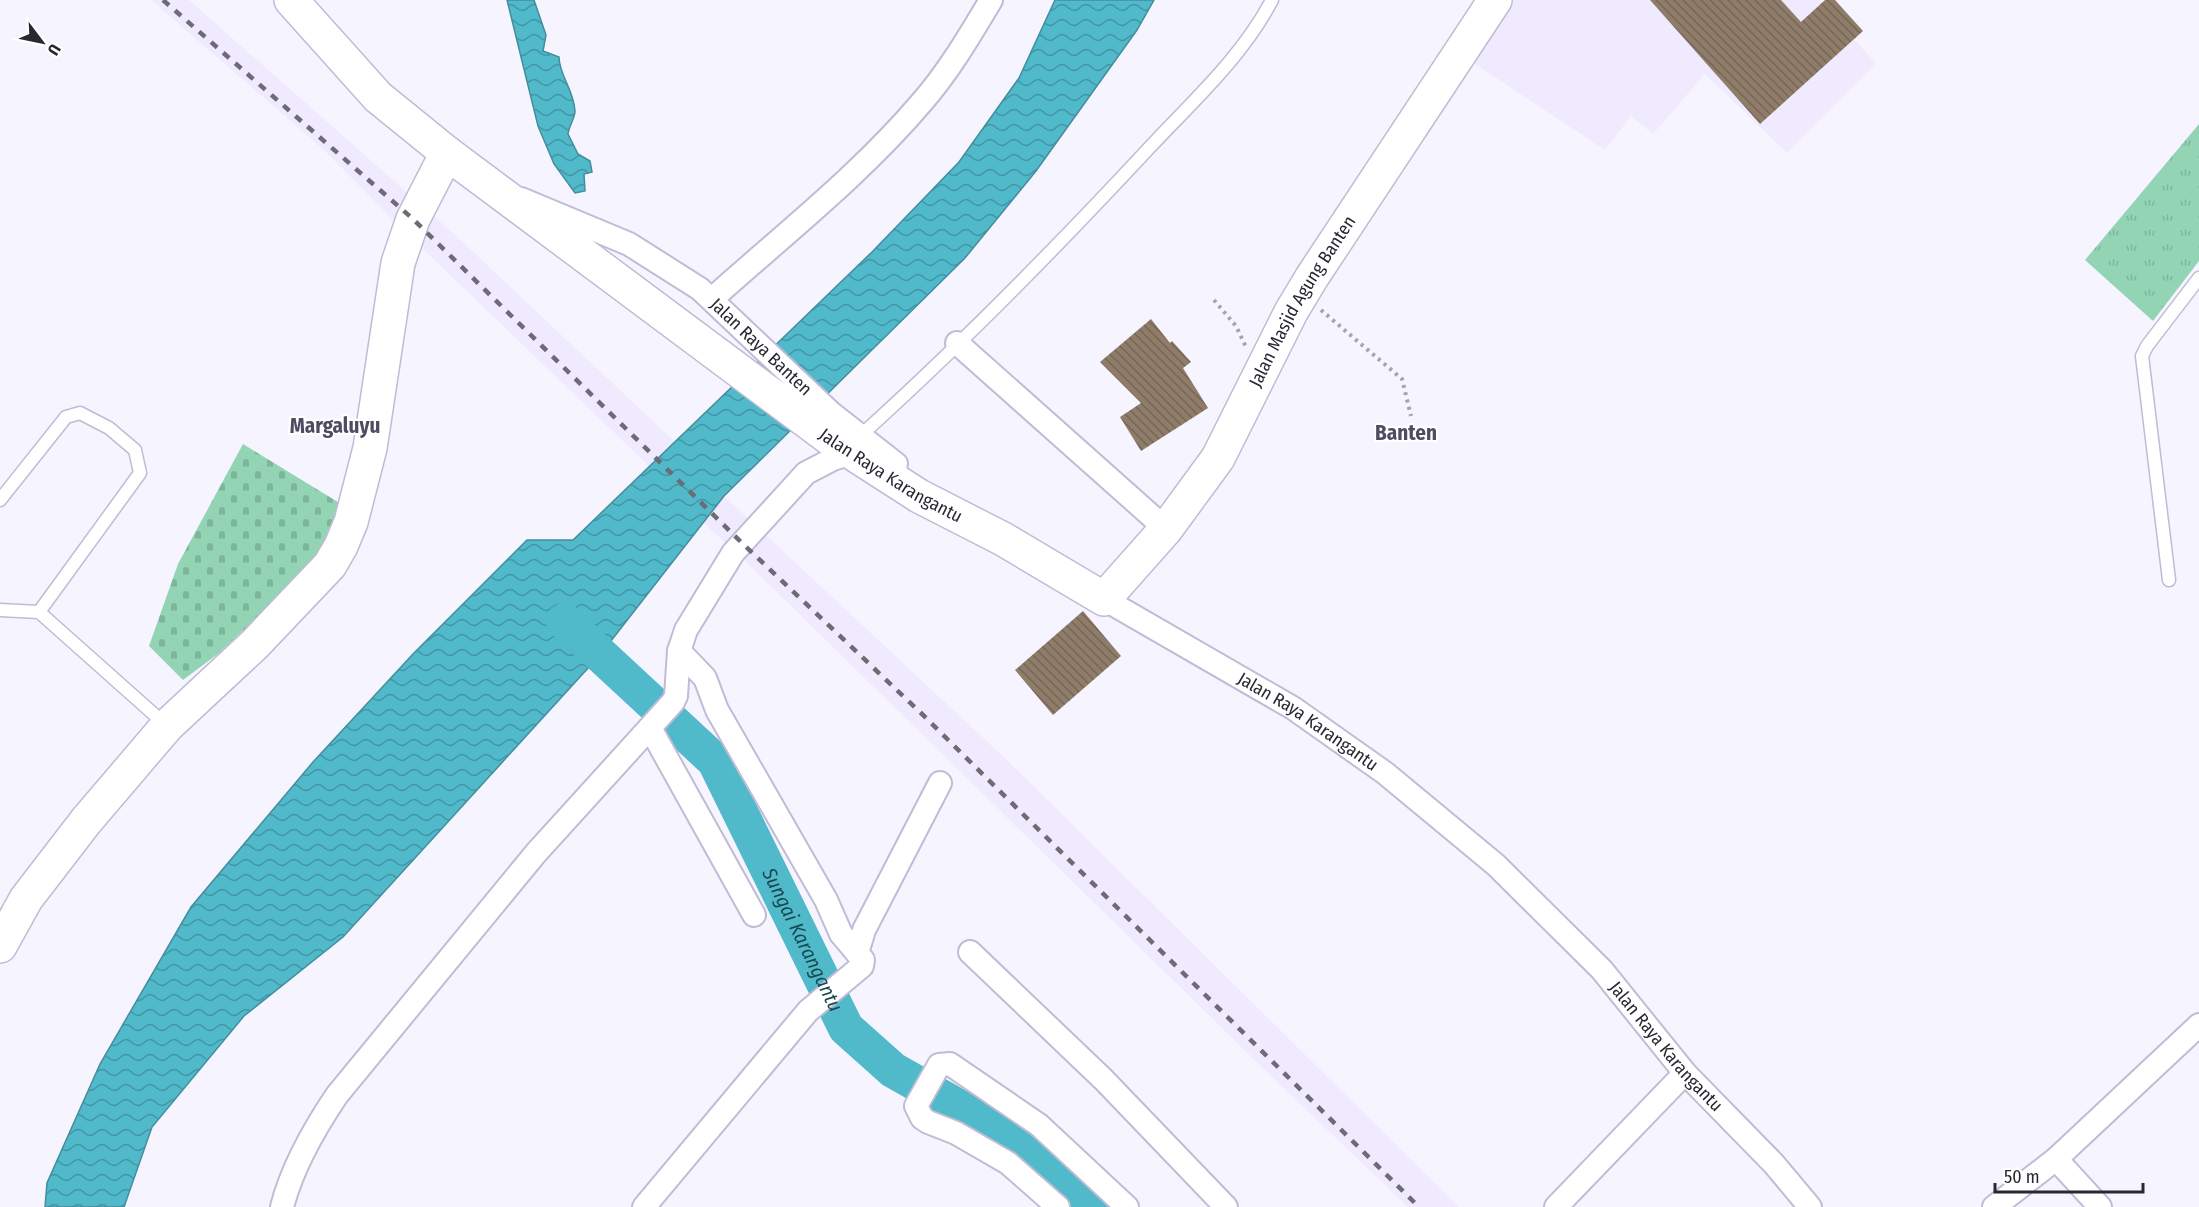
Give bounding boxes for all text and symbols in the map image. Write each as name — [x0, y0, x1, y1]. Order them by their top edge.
north arrow — [12, 12, 72, 72]
text: U — [44, 41, 65, 59]
street label: Jalan Masjid Agung Banten — [1244, 212, 1360, 391]
street label: Jalan Raya Banten — [705, 293, 816, 400]
district label: Margaluyu — [290, 413, 380, 439]
district label: Banten — [1375, 420, 1437, 446]
street label: Jalan Raya Karangantu — [815, 423, 966, 527]
street label: Jalan Raya Karangantu — [1234, 667, 1382, 776]
water label: Sungai Karangantu — [757, 863, 848, 1016]
street label: Jalan Raya Karangantu — [1605, 977, 1727, 1116]
scale bar — [1995, 1156, 2144, 1194]
text: 50 m — [2004, 1166, 2040, 1188]

